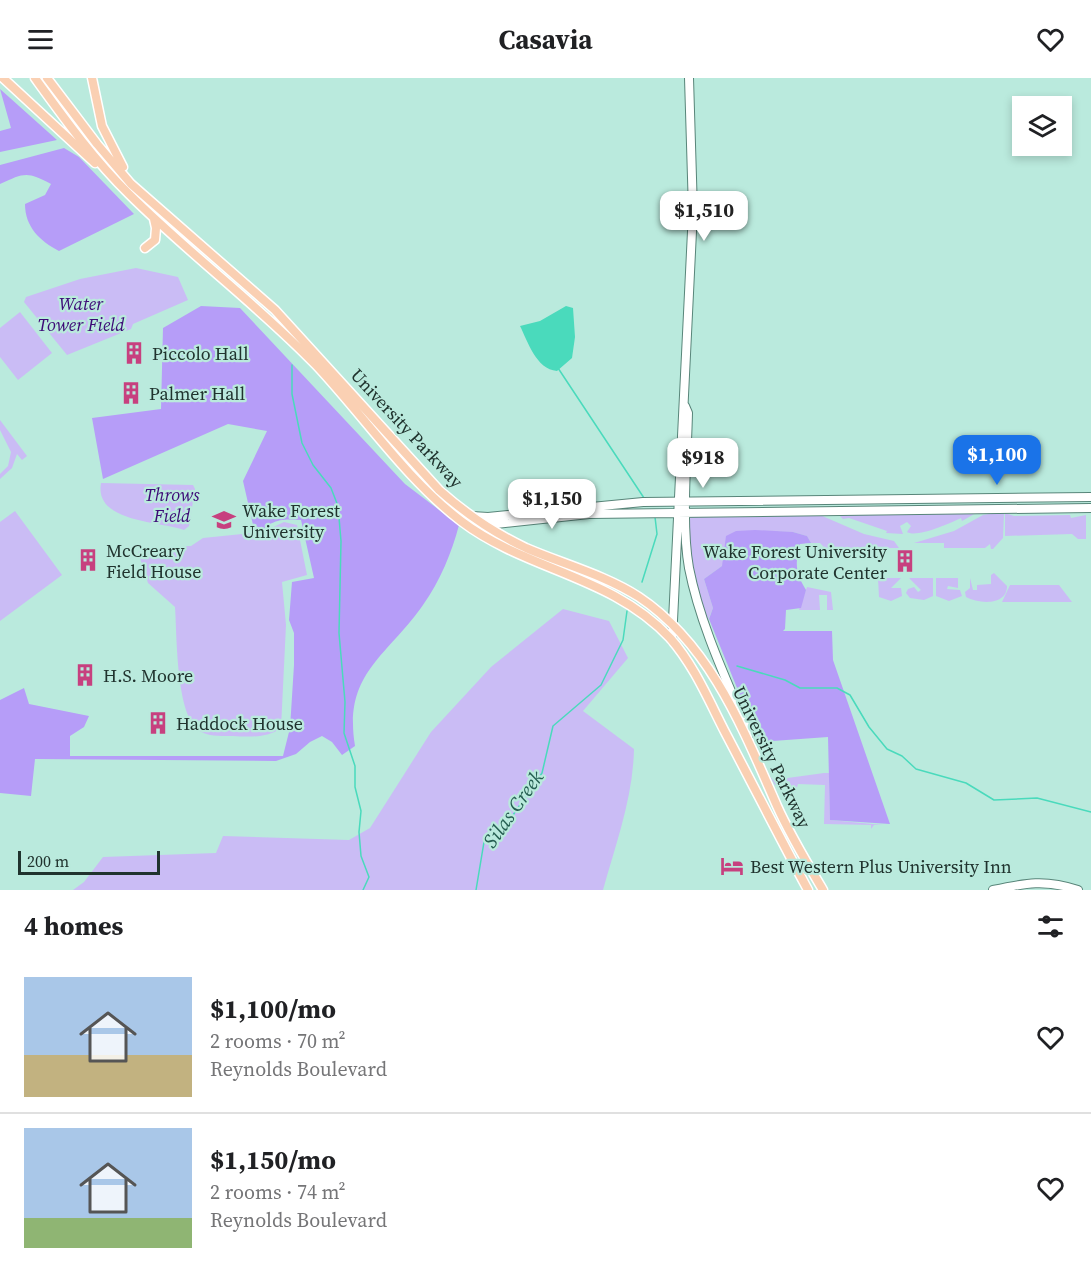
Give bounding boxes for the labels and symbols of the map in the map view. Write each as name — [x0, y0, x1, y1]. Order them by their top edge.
pin: $1,510 — [655, 191, 753, 242]
park label: Water Tower Field — [37, 291, 125, 337]
building icon: Piccolo Hall — [121, 340, 147, 366]
place label: Piccolo Hall — [152, 341, 249, 366]
street label: University Parkway — [345, 363, 470, 494]
building icon: Palmer Hall — [118, 380, 144, 406]
place label: Palmer Hall — [149, 381, 245, 406]
pin: $1,100 — [948, 435, 1046, 486]
pin: $918 — [667, 438, 739, 489]
pin: $1,150 — [503, 479, 601, 530]
park label: Throws Field — [145, 482, 200, 528]
place label: Wake Forest University — [242, 498, 340, 544]
school or university icon: Wake Forest University — [211, 507, 237, 533]
place label: McCreary Field House — [106, 538, 201, 584]
place label: Wake Forest University Corporate Center — [703, 539, 888, 585]
building icon: McCreary Field House — [75, 547, 101, 573]
building icon: Wake Forest University Corporate Center — [892, 548, 918, 574]
building icon: H.S. Moore — [72, 662, 98, 688]
place label: H.S. Moore — [103, 663, 193, 688]
street label: University Parkway — [727, 682, 818, 833]
building icon: Haddock House — [145, 710, 171, 736]
place label: Haddock House — [176, 711, 303, 736]
water label: Silas Creek — [476, 764, 550, 853]
scale bar — [18, 848, 160, 876]
hotel icon: Best Western Plus University Inn — [719, 853, 745, 879]
place label: Best Western Plus University Inn — [750, 854, 1012, 879]

